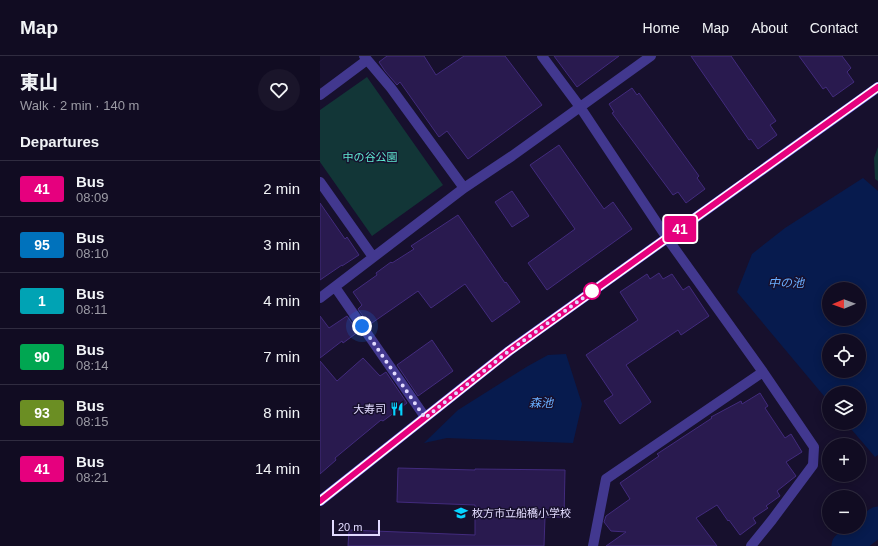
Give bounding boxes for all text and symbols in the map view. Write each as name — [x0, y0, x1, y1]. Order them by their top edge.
text: Map — [20, 17, 58, 38]
text: Home — [643, 20, 680, 36]
text: Map — [702, 20, 729, 36]
text: About — [751, 20, 788, 36]
text: Contact — [810, 20, 858, 36]
button: heart — [258, 69, 300, 111]
text: 東山 — [20, 72, 58, 93]
text: Walk · 2 min · 140 m — [20, 98, 139, 113]
text: Departures — [20, 133, 99, 150]
park label: 中の谷公園 — [343, 151, 398, 163]
text: Bus — [76, 173, 104, 190]
text: 2 min — [263, 180, 300, 197]
text: 41 — [34, 181, 50, 197]
text: 08:09 — [76, 190, 109, 205]
line badge: 41 — [662, 216, 698, 242]
text: 41 — [672, 221, 688, 237]
text: Bus — [76, 229, 104, 246]
text: 3 min — [263, 236, 300, 253]
text: 95 — [34, 237, 50, 253]
text: 08:10 — [76, 246, 109, 261]
water label: 中の池 — [768, 276, 805, 290]
unlabelled marker — [583, 282, 601, 300]
north arrow — [822, 282, 866, 326]
map controls — [822, 282, 866, 534]
text: Bus — [76, 285, 104, 302]
text: 4 min — [263, 292, 300, 309]
text: 1 — [38, 293, 46, 309]
text: 08:11 — [76, 302, 108, 317]
your location — [352, 316, 372, 336]
button: locate — [822, 334, 866, 378]
text: Bus — [76, 341, 104, 358]
text: 7 min — [263, 348, 300, 365]
text: 90 — [34, 349, 50, 365]
text: 08:14 — [76, 358, 109, 373]
button: layers — [822, 386, 866, 430]
water label: 森池 — [529, 396, 554, 410]
text: Bus — [76, 397, 104, 414]
restaurant icon: 大寿司 — [389, 401, 405, 417]
place label: 大寿司 — [353, 403, 386, 415]
text: 8 min — [263, 404, 300, 421]
text: 93 — [34, 405, 50, 421]
text: 08:15 — [76, 414, 109, 429]
button: + — [822, 438, 866, 482]
text: Bus — [76, 453, 104, 470]
text: 14 min — [255, 460, 300, 477]
text: 41 — [34, 461, 50, 477]
text: 08:21 — [76, 470, 109, 485]
button: − — [822, 490, 866, 534]
school or university icon: 枚方市立船橋小学校 — [453, 505, 469, 521]
place label: 枚方市立船橋小学校 — [472, 507, 571, 519]
scale bar — [332, 518, 380, 537]
text: 20 m — [338, 521, 362, 533]

